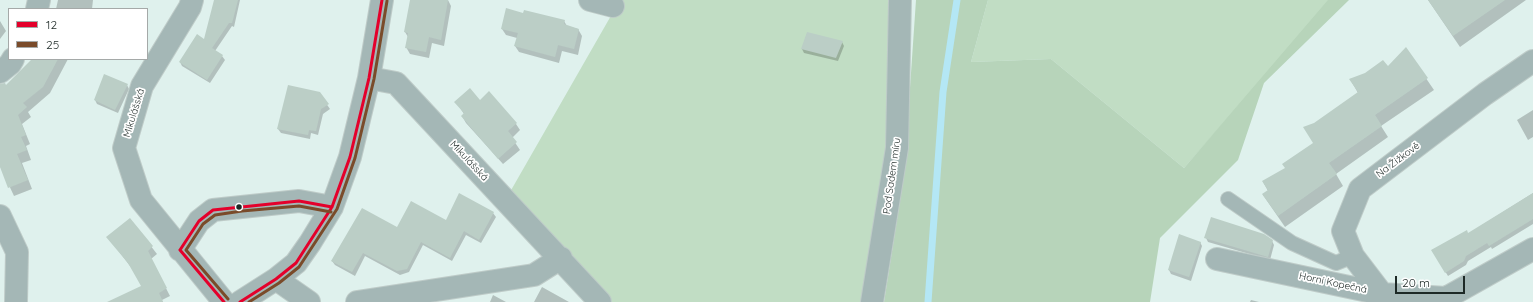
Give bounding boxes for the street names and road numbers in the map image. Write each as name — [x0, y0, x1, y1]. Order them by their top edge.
street label: Mikulášská — [121, 87, 147, 139]
street label: Pod Sadem míru — [881, 137, 903, 215]
street label: Mikulášská — [447, 138, 491, 184]
street label: Na Žižkově — [1374, 140, 1422, 180]
street label: Horní Kopečná — [1298, 270, 1368, 296]

